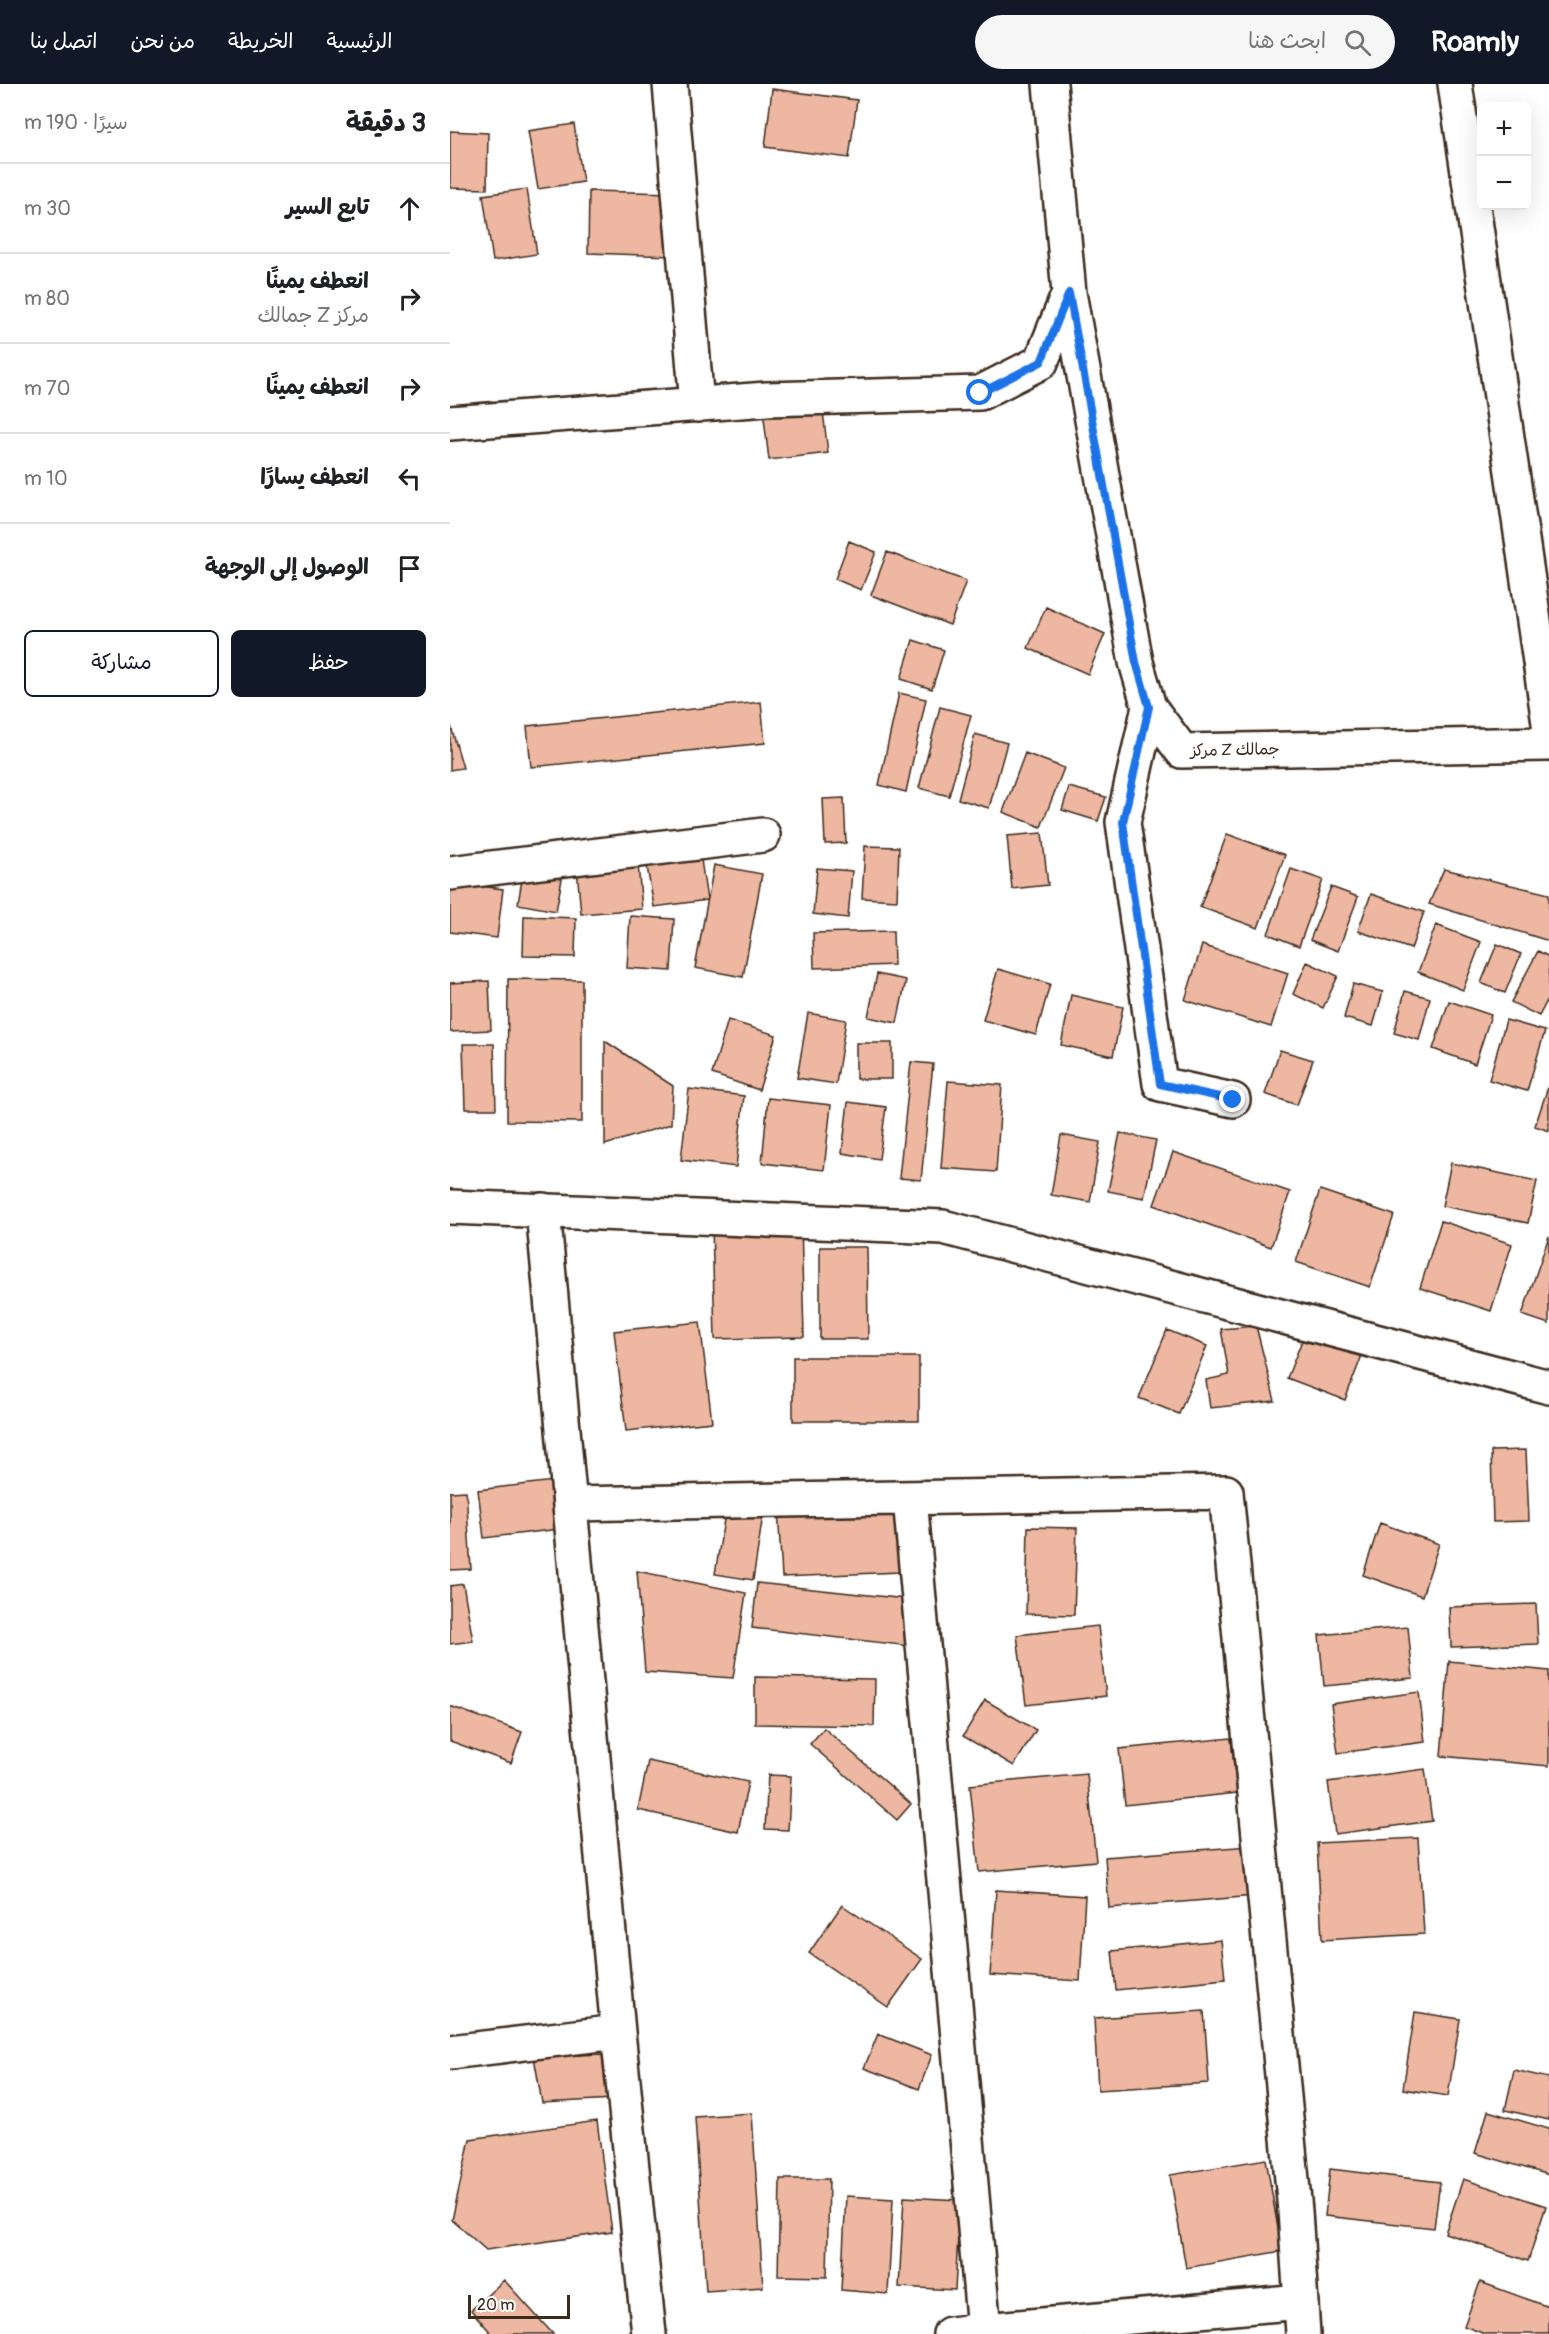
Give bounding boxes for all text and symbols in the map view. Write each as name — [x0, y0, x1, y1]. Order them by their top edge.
search box — [975, 15, 1395, 69]
text: Roamly — [1431, 25, 1519, 60]
icon: search — [1341, 26, 1374, 59]
text: ابحث هنا — [1248, 27, 1326, 55]
text: اتصل بنا — [30, 28, 97, 55]
text: من نحن — [130, 28, 195, 55]
text: الخريطة — [228, 28, 293, 55]
text: الرئيسية — [326, 28, 392, 55]
map controls — [1477, 102, 1531, 210]
button: + — [1477, 102, 1531, 156]
text: 3 دقيقة — [346, 107, 426, 139]
text: سيرًا · 190 m — [24, 110, 128, 135]
button: − — [1477, 156, 1531, 210]
icon: ahead — [393, 192, 426, 225]
text: تابع السير — [286, 193, 369, 221]
text: 30 m — [24, 196, 71, 221]
text: انعطف يمينًا — [266, 267, 369, 295]
icon: right — [393, 282, 426, 315]
text: 80 m — [24, 286, 70, 311]
text: مركز Z جمالك — [257, 303, 369, 328]
icon: right — [393, 372, 426, 405]
text: انعطف يمينًا — [266, 373, 369, 401]
text: 70 m — [24, 376, 70, 401]
route start — [966, 379, 992, 405]
icon: left — [393, 462, 426, 495]
text: انعطف يسارًا — [260, 463, 369, 491]
text: 10 m — [24, 466, 68, 491]
icon: arrive — [393, 552, 426, 585]
text: الوصول إلى الوجهة — [205, 553, 369, 581]
button: مشاركة — [24, 630, 219, 697]
button: حفظ — [231, 630, 426, 697]
street label: مركز Z جمالك — [1188, 739, 1280, 761]
route end — [1219, 1086, 1245, 1112]
scale bar — [468, 2292, 570, 2320]
text: 20 m — [477, 2295, 515, 2315]

